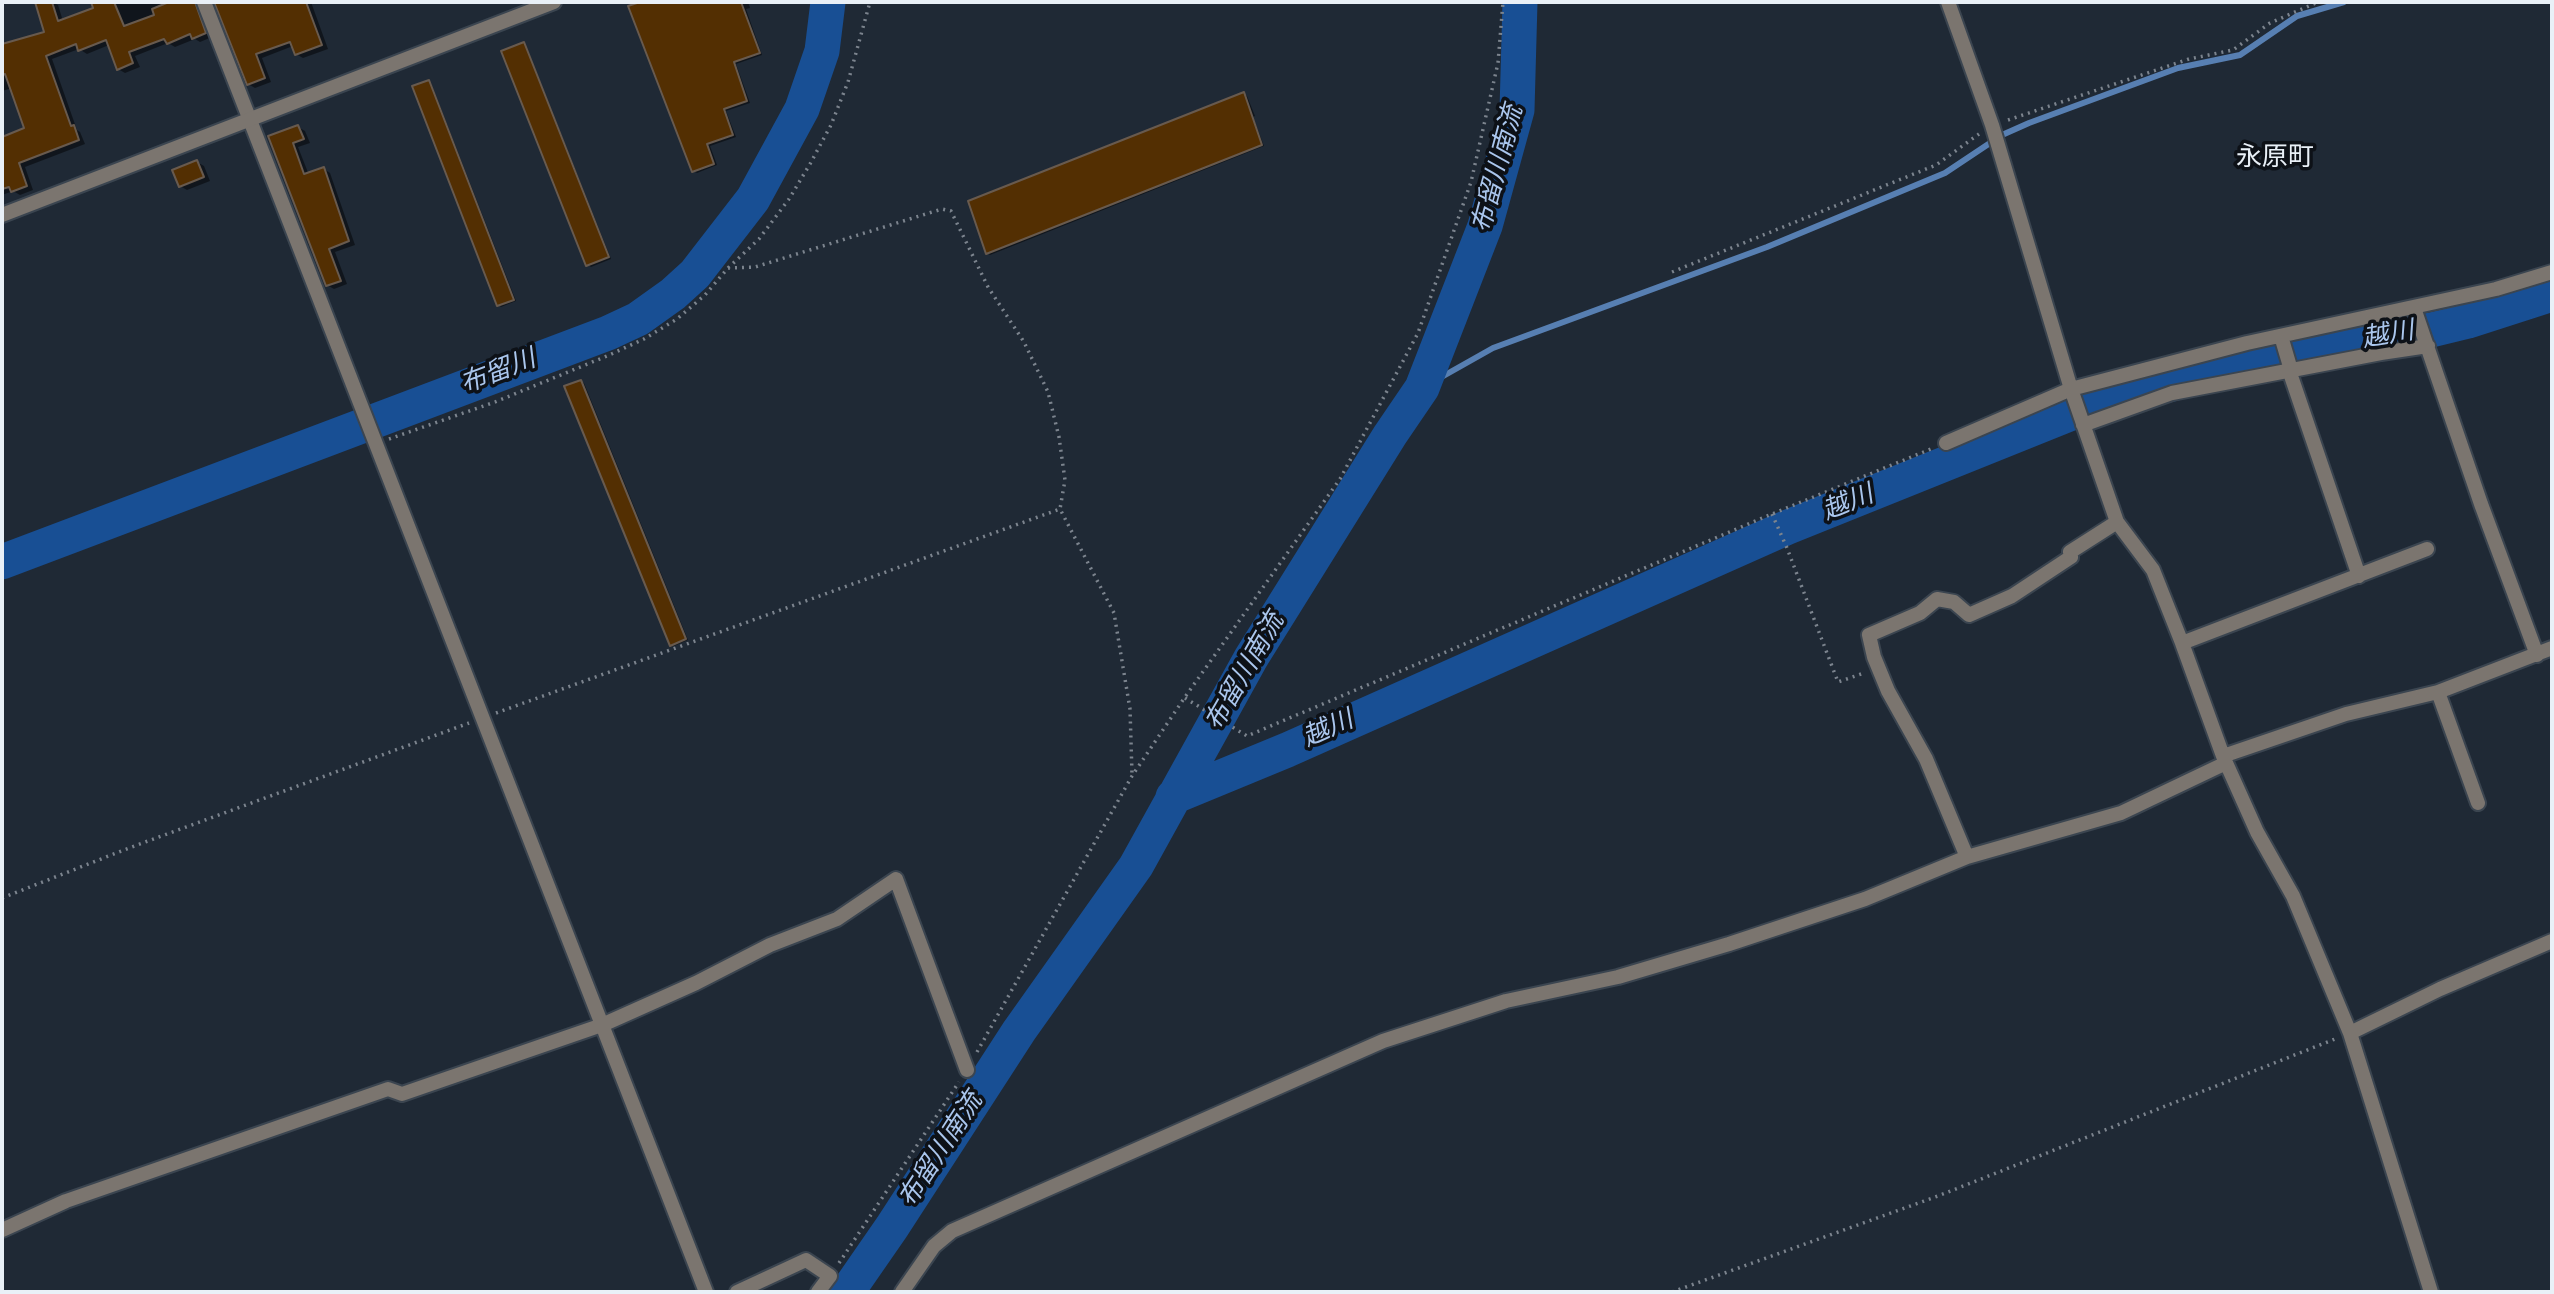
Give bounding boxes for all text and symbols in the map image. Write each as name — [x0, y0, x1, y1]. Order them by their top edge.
water label: 布留川南流 — [1466, 102, 1530, 236]
district label: 永原町 — [2236, 142, 2314, 174]
water label: 越川 — [2360, 315, 2416, 355]
water label: 布留川 — [456, 343, 540, 401]
water label: 越川 — [1818, 479, 1878, 527]
water label: 布留川南流 — [1199, 608, 1291, 736]
water label: 越川 — [1298, 704, 1358, 754]
water label: 布留川南流 — [893, 1087, 989, 1213]

